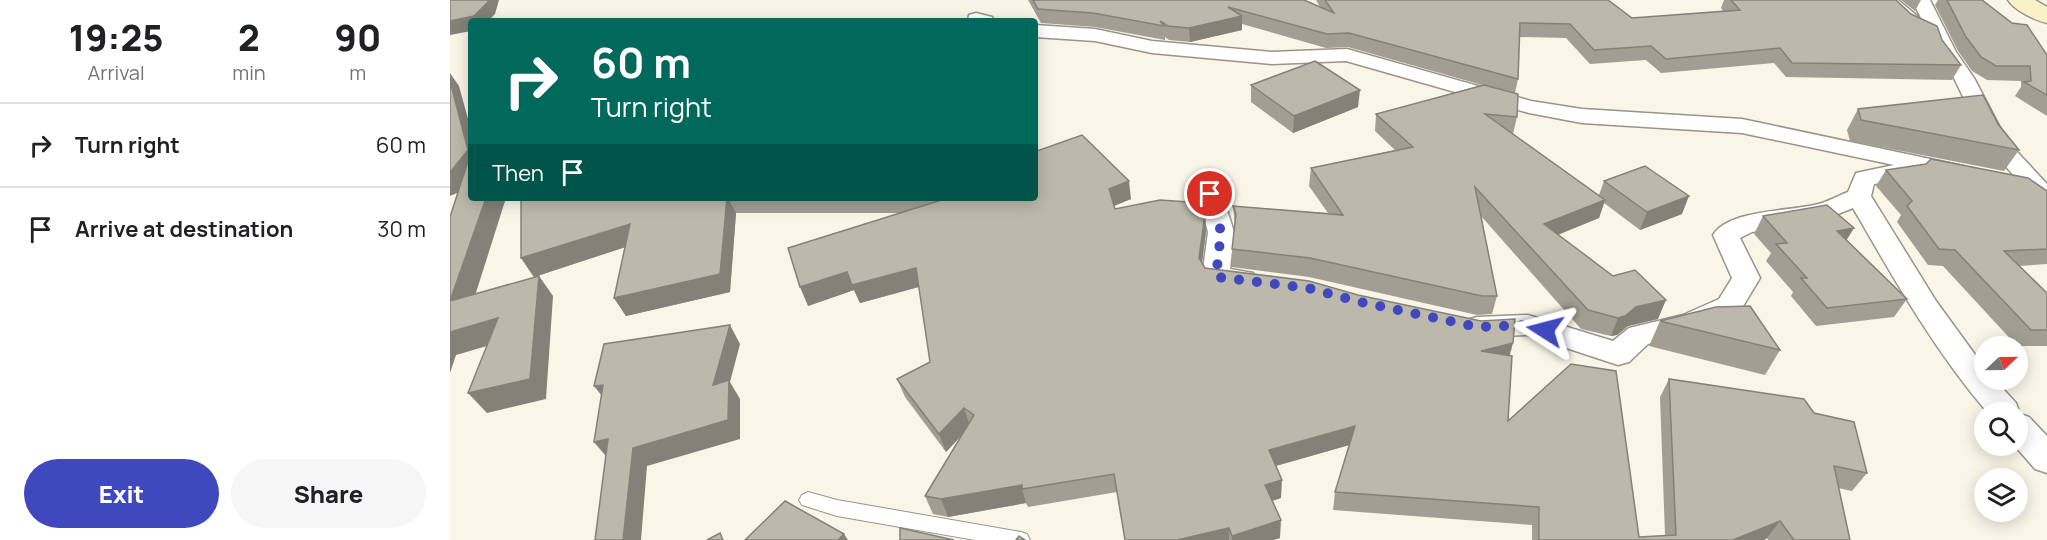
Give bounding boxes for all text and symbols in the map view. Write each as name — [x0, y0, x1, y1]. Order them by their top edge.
text: 19:25 — [69, 13, 163, 62]
text: 2 — [238, 13, 260, 62]
text: 90 — [335, 13, 381, 62]
text: 60 m — [591, 33, 691, 91]
icon: right — [492, 42, 570, 120]
text: Arrival — [88, 59, 145, 86]
text: min — [232, 59, 266, 86]
text: m — [349, 59, 366, 86]
text: Turn right — [591, 88, 712, 125]
icon: right — [24, 129, 57, 162]
text: Turn right — [75, 130, 180, 160]
text: 60 m — [376, 130, 426, 160]
icon: arrive — [556, 156, 589, 189]
text: Then — [492, 158, 544, 188]
pin — [1184, 168, 1235, 219]
icon: arrive — [1193, 177, 1226, 210]
icon: arrive — [24, 213, 57, 246]
text: Arrive at destination — [75, 214, 293, 244]
text: 30 m — [377, 214, 426, 244]
position arrow — [1513, 298, 1577, 362]
north arrow — [1974, 336, 2028, 390]
map controls — [1974, 336, 2028, 522]
button: search — [1974, 402, 2028, 456]
button: Exit — [24, 459, 219, 528]
button: Share — [231, 459, 426, 528]
button: layers — [1974, 468, 2028, 522]

